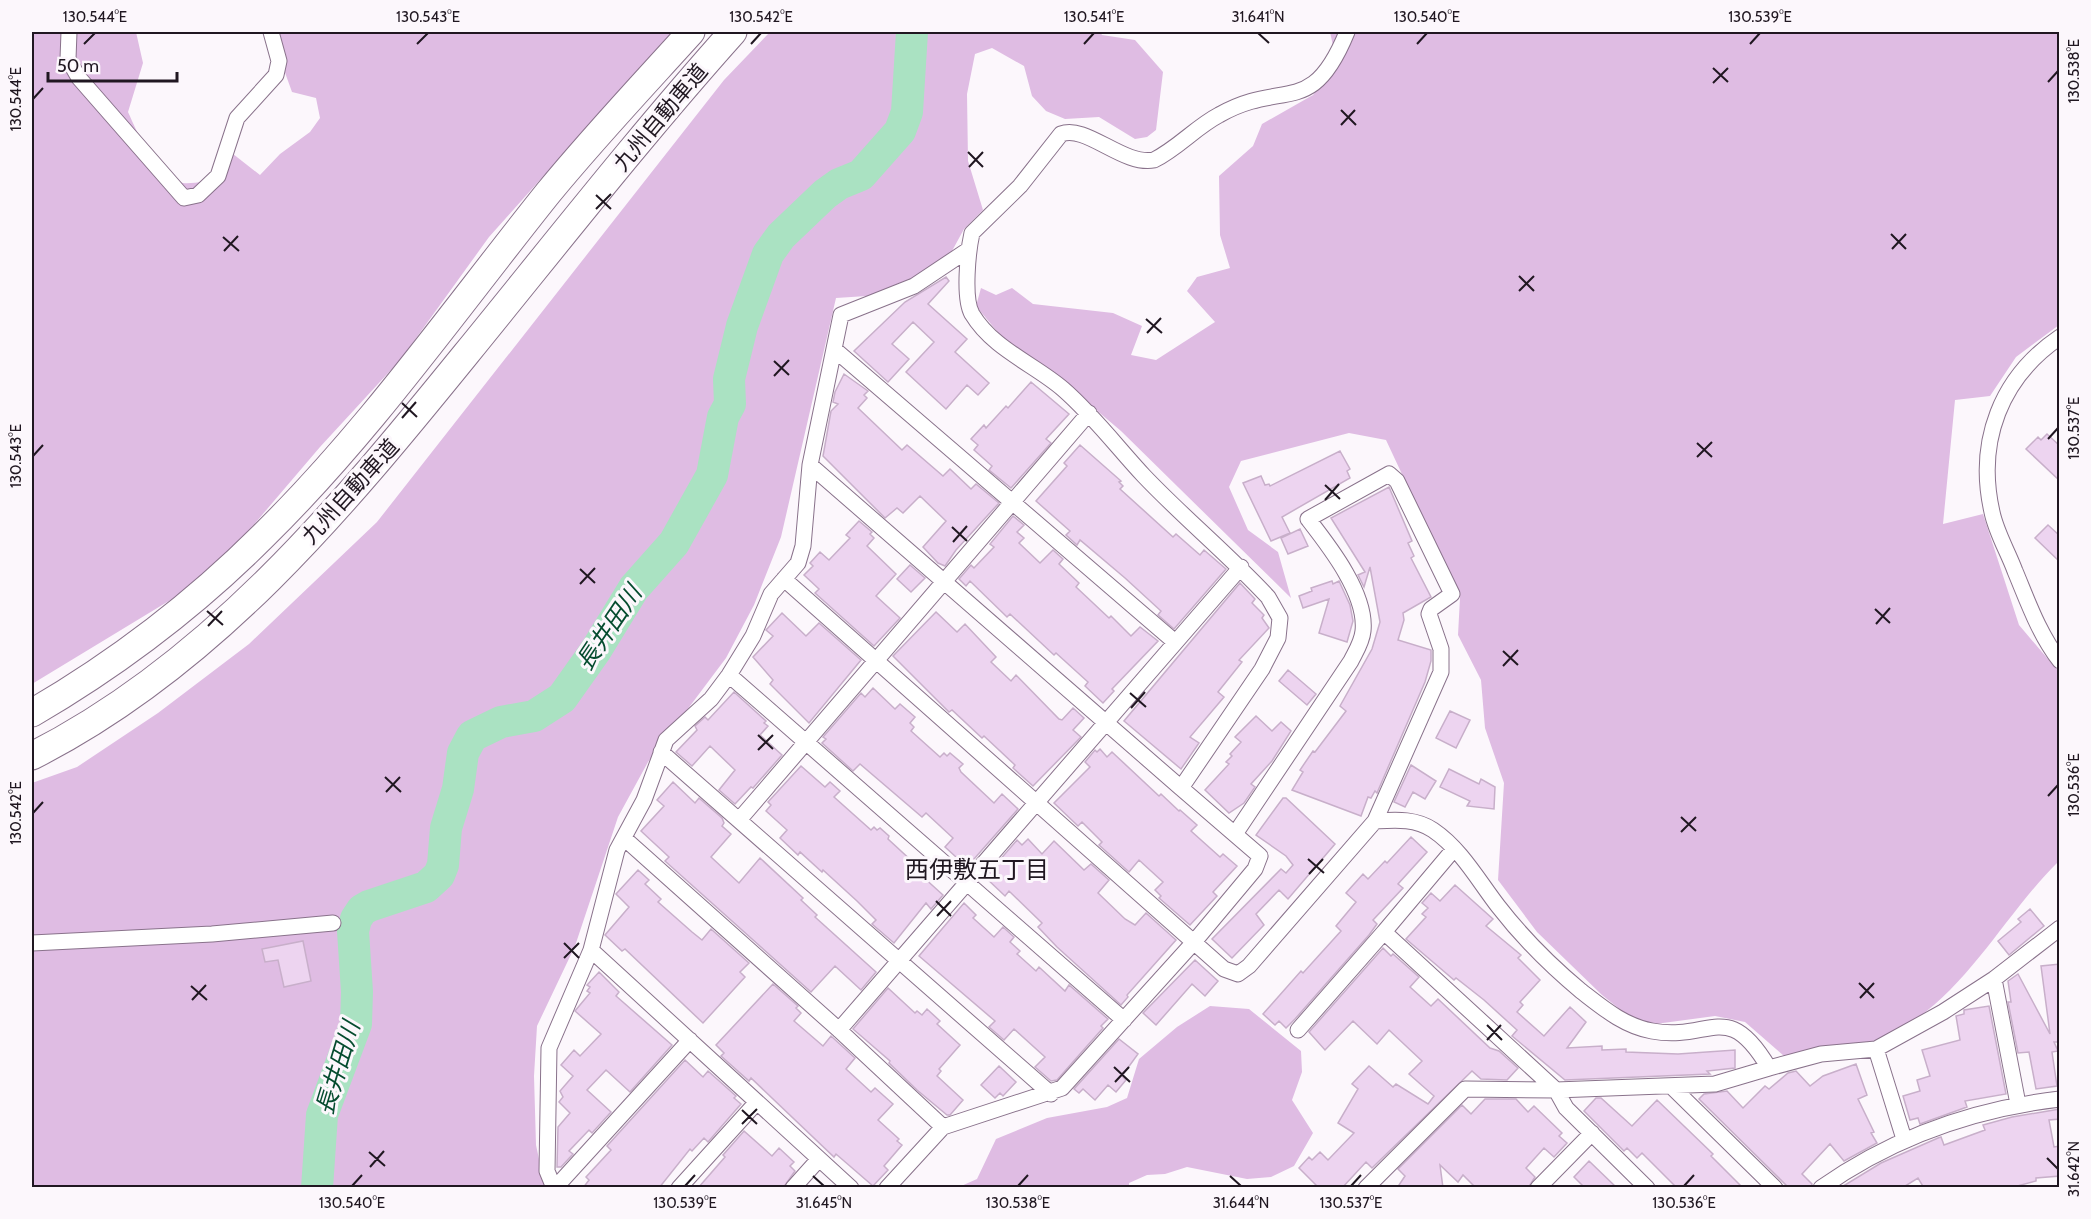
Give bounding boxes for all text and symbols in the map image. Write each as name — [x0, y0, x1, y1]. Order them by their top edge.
text: 130.544°E — [63, 8, 127, 26]
text: 130.543°E — [396, 8, 460, 26]
text: 130.542°E — [729, 8, 793, 26]
text: 130.541°E — [1064, 8, 1124, 26]
text: 31.641°N — [1231, 8, 1285, 26]
text: 130.540°E — [1394, 8, 1460, 26]
text: 130.539°E — [1728, 8, 1792, 26]
text: 130.538°E — [2065, 39, 2083, 103]
scale bar — [48, 45, 177, 83]
text: 50 m — [57, 55, 99, 77]
street label: 九州自動車道 — [608, 58, 713, 177]
text: 130.544°E — [7, 67, 25, 131]
text: 130.537°E — [2065, 397, 2083, 459]
text: 130.543°E — [7, 424, 25, 488]
street label: 九州自動車道 — [296, 433, 405, 549]
water label: 長井田川 — [570, 577, 649, 676]
text: 130.536°E — [2065, 753, 2083, 817]
text: 130.542°E — [7, 781, 25, 845]
district label: 西伊敷五丁目 — [905, 855, 1049, 884]
water label: 長井田川 — [310, 1015, 366, 1118]
text: 31.642°N — [2065, 1141, 2083, 1197]
text: 130.540°E — [319, 1194, 385, 1212]
text: 130.539°E — [653, 1194, 717, 1212]
text: 31.645°N — [796, 1194, 852, 1212]
text: 130.538°E — [986, 1194, 1050, 1212]
text: 31.644°N — [1213, 1194, 1269, 1212]
text: 130.537°E — [1320, 1194, 1382, 1212]
text: 130.536°E — [1652, 1194, 1716, 1212]

